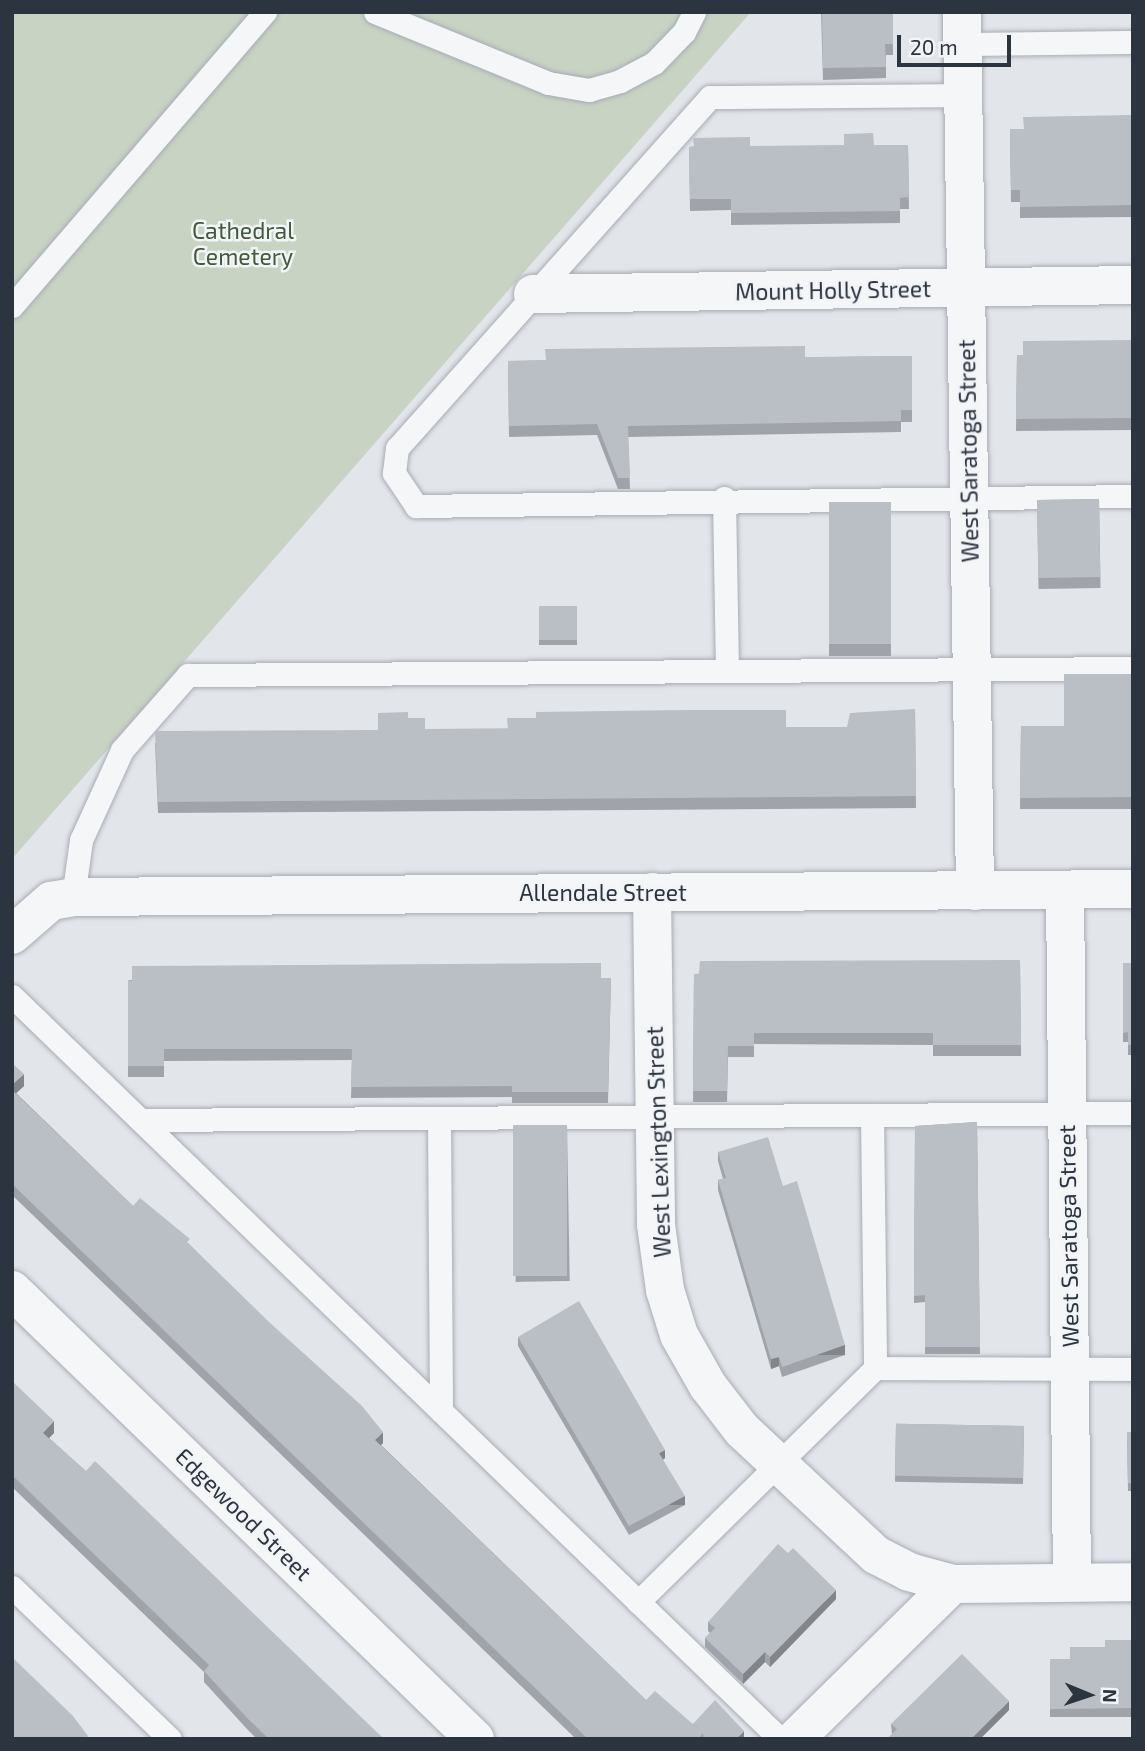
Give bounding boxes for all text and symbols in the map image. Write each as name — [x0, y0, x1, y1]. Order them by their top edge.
scale bar — [900, 21, 1014, 65]
text: 20 m — [910, 34, 958, 59]
park label: Cathedral Cemetery — [192, 216, 294, 270]
street label: Mount Holly Street — [735, 274, 931, 306]
street label: West Saratoga Street — [952, 339, 984, 563]
street label: Allendale Street — [519, 878, 687, 906]
street label: West Lexington Street — [640, 1026, 676, 1258]
street label: West Saratoga Street — [1052, 1124, 1084, 1348]
street label: Edgewood Street — [170, 1442, 318, 1586]
north arrow — [1054, 1660, 1124, 1730]
text: N — [1099, 1688, 1122, 1703]

